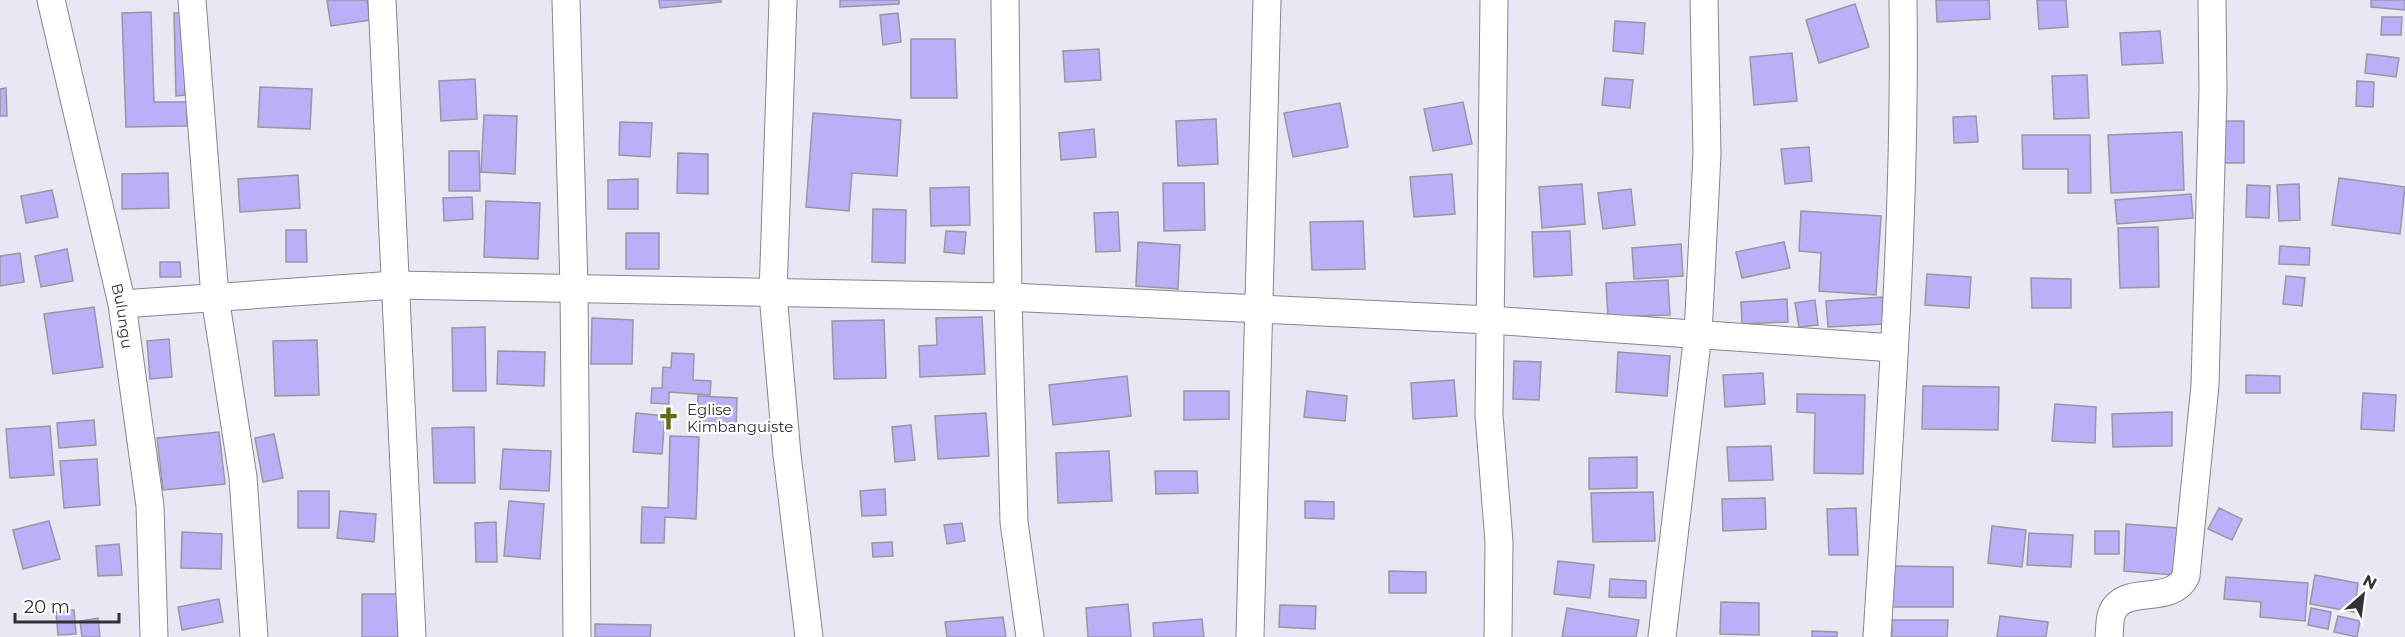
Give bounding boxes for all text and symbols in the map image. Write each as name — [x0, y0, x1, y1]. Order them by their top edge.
street label: Bulungu — [108, 281, 138, 350]
place label: Eglise Kimbanguiste — [687, 400, 793, 436]
church icon: Eglise Kimbanguiste — [656, 405, 682, 431]
north arrow — [2333, 565, 2393, 625]
text: N — [2360, 571, 2380, 594]
scale bar — [15, 586, 118, 624]
text: 20 m — [24, 596, 70, 618]

